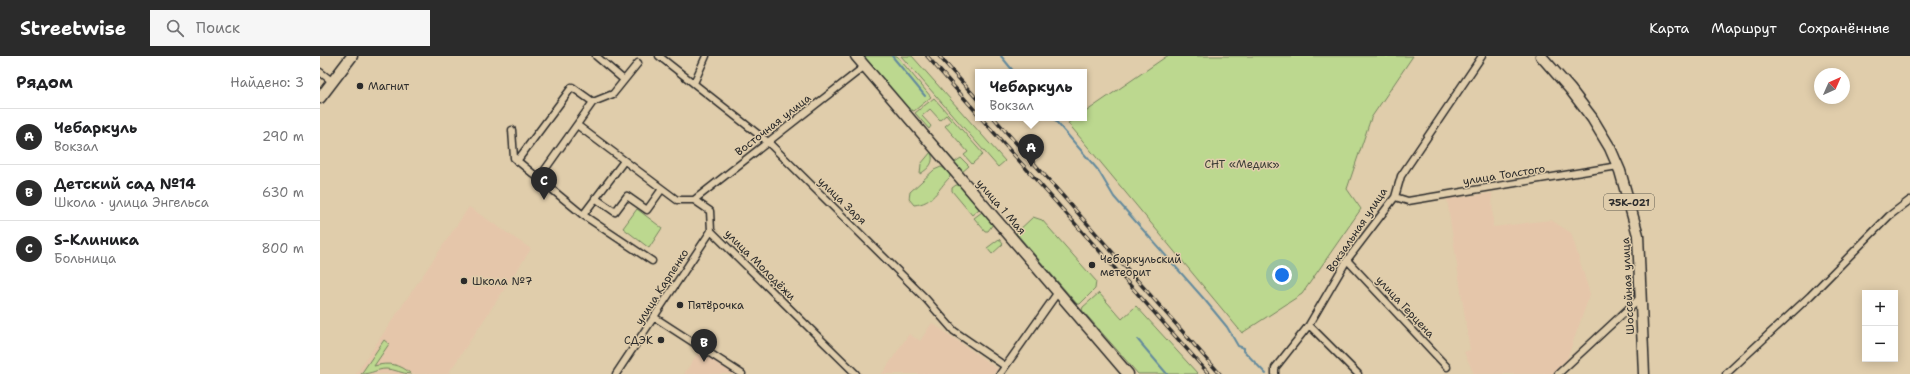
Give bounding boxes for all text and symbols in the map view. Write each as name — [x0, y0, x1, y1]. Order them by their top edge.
search box — [150, 10, 430, 46]
text: Streetwise — [20, 16, 126, 41]
icon: search — [164, 17, 186, 39]
text: Поиск — [196, 18, 240, 38]
text: Карта — [1649, 19, 1689, 37]
text: Маршрут — [1711, 19, 1777, 37]
text: Сохранённые — [1799, 19, 1890, 37]
north arrow — [1814, 68, 1850, 104]
popup — [975, 69, 1087, 121]
text: Рядом — [16, 71, 73, 93]
text: Найдено: 3 — [230, 74, 304, 91]
text: Чебаркуль — [989, 77, 1073, 97]
place label: Магнит — [368, 79, 409, 94]
marker: Магнит — [355, 81, 365, 91]
street label: Восточная улица — [732, 91, 814, 159]
text: Вокзал — [989, 97, 1034, 114]
text: Чебаркуль — [54, 118, 137, 138]
text: A — [24, 128, 34, 145]
text: 290 m — [262, 128, 304, 145]
pin: A — [1018, 134, 1044, 167]
text: Вокзал — [54, 138, 98, 155]
park label: СНТ «Медик» — [1204, 157, 1280, 172]
street label: улица Толстого — [1462, 161, 1547, 189]
pin: C — [531, 167, 557, 200]
text: Детский сад №14 — [54, 174, 196, 194]
street label: улица Заря — [814, 174, 870, 228]
street label: улица 1 Мая — [973, 176, 1029, 238]
text: B — [25, 184, 33, 201]
text: 630 m — [262, 184, 304, 201]
street label: Вокзальная улица — [1323, 185, 1391, 275]
text: Школа · улица Энгельса — [54, 194, 209, 211]
road number: 75К-021 — [1604, 194, 1654, 210]
street label: улица Молодёжи — [721, 226, 799, 304]
text: S-Клиника — [54, 230, 139, 250]
street label: Шоссейная улица — [1618, 237, 1638, 335]
text: C — [25, 240, 33, 257]
text: 800 m — [261, 240, 304, 257]
street label: улица Карпенко — [632, 246, 692, 328]
text: Больница — [54, 250, 116, 267]
place label: Чебаркульский метеорит — [1100, 252, 1182, 280]
marker: Чебаркульский метеорит — [1087, 260, 1097, 270]
your location — [1272, 265, 1292, 285]
street label: улица Герцена — [1372, 273, 1438, 341]
place label: Школа №7 — [472, 274, 533, 289]
marker: Школа №7 — [459, 276, 469, 286]
map controls — [1862, 290, 1898, 362]
button: + — [1862, 290, 1898, 326]
place label: Пятёрочка — [688, 298, 744, 313]
marker: Пятёрочка — [675, 300, 685, 310]
button: − — [1862, 326, 1898, 362]
pin: B — [691, 329, 717, 362]
place label: СДЭК — [624, 333, 653, 348]
marker: СДЭК — [656, 335, 666, 345]

